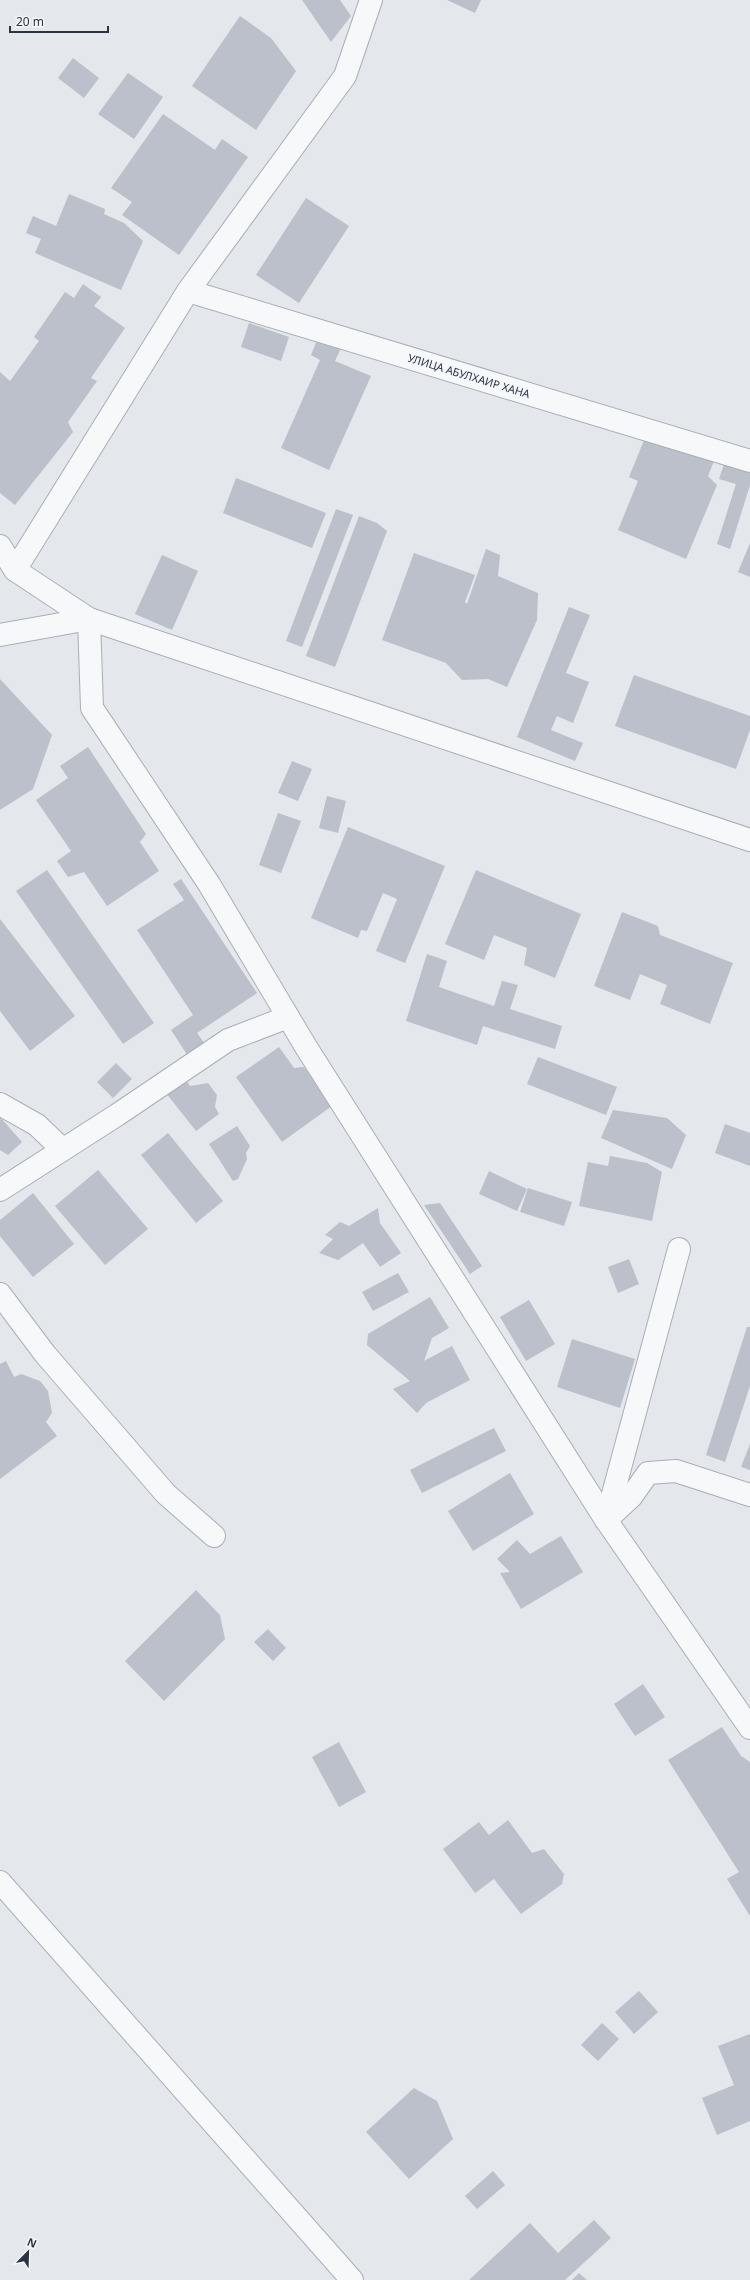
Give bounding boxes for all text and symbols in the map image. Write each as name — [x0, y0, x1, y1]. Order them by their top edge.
scale bar — [10, 8, 108, 34]
text: 20 m — [16, 13, 44, 30]
street label: УЛИЦА АБУЛХАИР ХАНА — [406, 350, 533, 402]
north arrow — [8, 2232, 48, 2272]
text: N — [25, 2234, 39, 2251]

